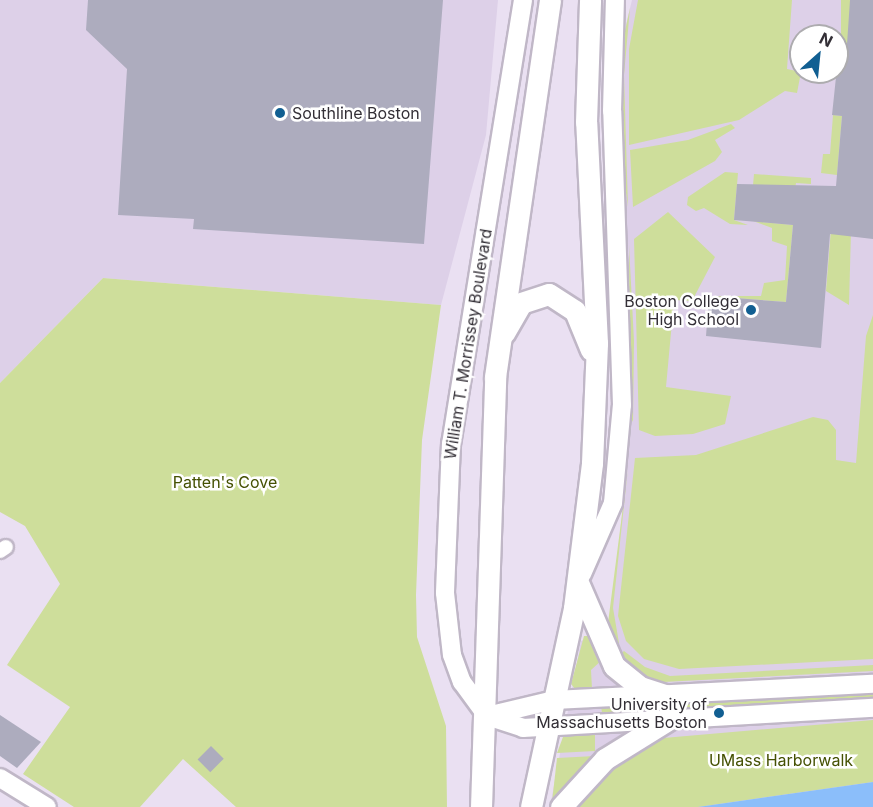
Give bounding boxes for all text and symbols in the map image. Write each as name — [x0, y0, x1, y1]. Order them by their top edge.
north arrow — [789, 24, 849, 84]
text: N — [816, 28, 836, 51]
place label: Southline Boston — [292, 103, 420, 123]
marker: Southline Boston — [273, 106, 287, 120]
street label: William T. Morrissey Boulevard — [440, 227, 496, 461]
place label: Boston College High School — [624, 291, 739, 329]
marker: Boston College High School — [744, 303, 758, 317]
park label: Patten's Cove — [173, 472, 277, 492]
place label: University of Massachusetts Boston — [536, 694, 707, 732]
marker: University of Massachusetts Boston — [712, 706, 726, 720]
park label: UMass Harborwalk — [709, 750, 853, 770]

